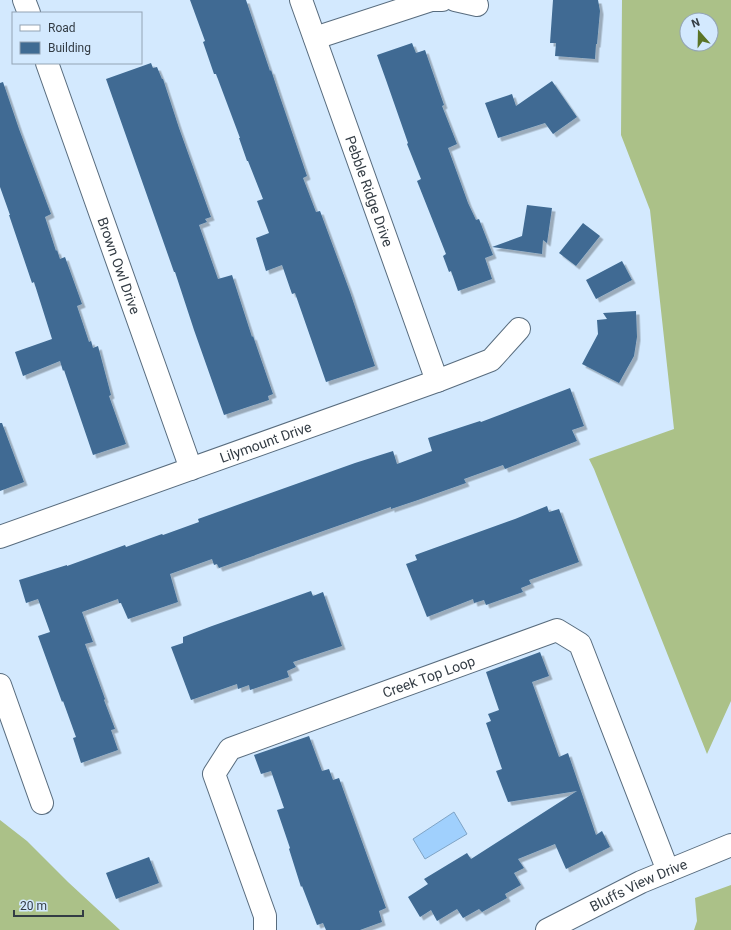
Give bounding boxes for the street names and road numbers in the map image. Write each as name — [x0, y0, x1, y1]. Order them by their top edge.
street label: Pebble Ridge Drive — [342, 134, 396, 249]
street label: Brown Owl Drive — [94, 215, 143, 316]
street label: Lilymount Drive — [218, 418, 314, 466]
street label: Creek Top Loop — [380, 652, 477, 701]
street label: Bluffs View Drive — [587, 856, 690, 915]

